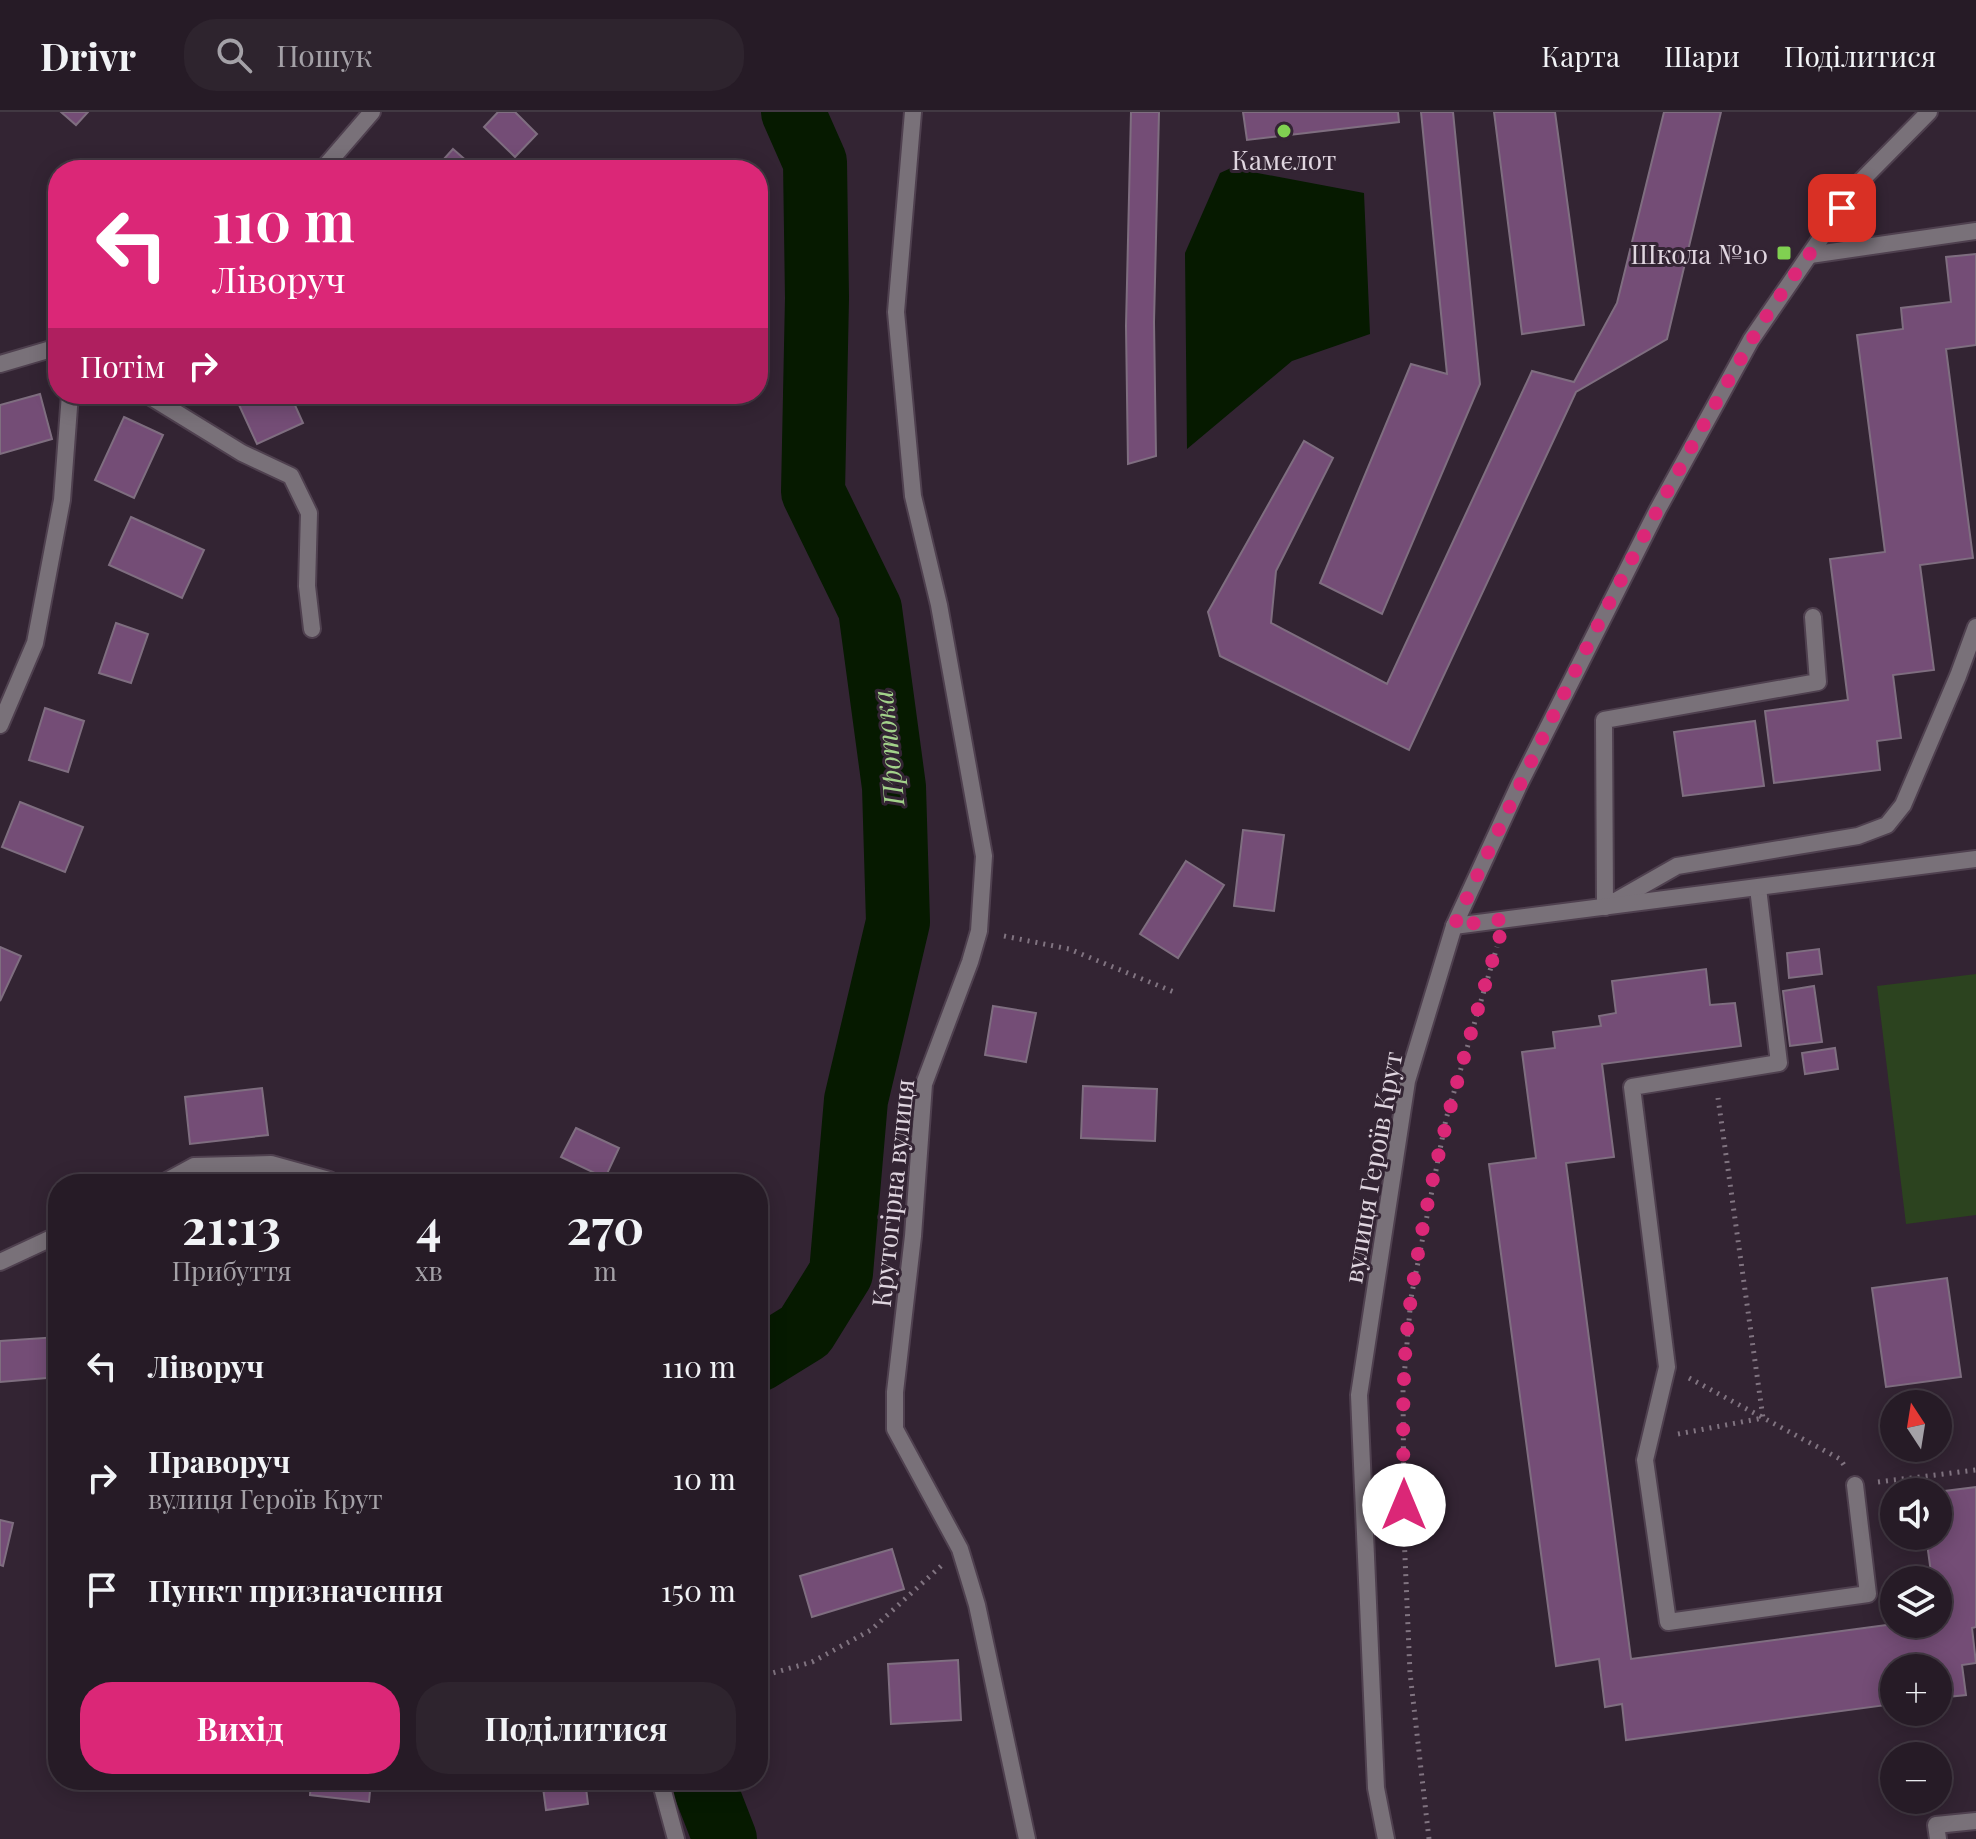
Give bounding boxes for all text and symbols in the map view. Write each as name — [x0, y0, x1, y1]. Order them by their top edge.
search box — [184, 19, 744, 91]
text: Drivr — [40, 30, 136, 81]
icon: search — [212, 33, 256, 77]
text: Пошук — [276, 35, 372, 75]
text: Карта — [1541, 37, 1620, 74]
text: Шари — [1664, 37, 1740, 74]
text: Поділитися — [1784, 37, 1936, 74]
marker: Камєлот — [1275, 122, 1293, 140]
place label: Камєлот — [1231, 142, 1337, 177]
pin — [1808, 174, 1876, 242]
text: 110 m — [212, 182, 355, 257]
icon: arrive — [1820, 186, 1864, 230]
icon: left — [80, 192, 184, 296]
place label: Школа №10 — [1631, 236, 1768, 271]
marker: Школа №10 — [1775, 244, 1793, 262]
text: Ліворуч — [212, 254, 346, 302]
icon: right — [181, 344, 225, 388]
text: Потім — [80, 346, 165, 386]
water label: Протока — [863, 688, 912, 809]
street label: вулиця Героїв Крут — [1334, 1048, 1410, 1286]
street label: Крутогірна вулиця — [863, 1077, 921, 1309]
text: 21:13 — [182, 1193, 281, 1257]
text: 4 — [416, 1193, 442, 1257]
text: 270 — [566, 1193, 644, 1257]
text: Прибуття — [172, 1253, 291, 1288]
text: хв — [415, 1253, 443, 1288]
text: m — [594, 1253, 617, 1288]
icon: left — [80, 1344, 124, 1388]
text: Ліворуч — [148, 1346, 264, 1386]
text: 110 m — [662, 1346, 736, 1386]
north arrow — [1880, 1390, 1952, 1462]
map controls — [1880, 1390, 1952, 1814]
text: Праворуч — [148, 1441, 290, 1481]
icon: right — [80, 1456, 124, 1500]
text: 10 m — [673, 1458, 736, 1498]
position arrow — [1362, 1463, 1446, 1547]
button: sound — [1880, 1478, 1952, 1550]
text: вулиця Героїв Крут — [148, 1481, 383, 1516]
button: layers — [1880, 1566, 1952, 1638]
icon: arrive — [80, 1568, 124, 1612]
text: Пункт призначення — [148, 1570, 443, 1610]
text: 150 m — [661, 1570, 736, 1610]
button: + — [1880, 1654, 1952, 1726]
button: Вихід — [80, 1682, 400, 1774]
button: Поділитися — [416, 1682, 736, 1774]
button: − — [1880, 1742, 1952, 1814]

